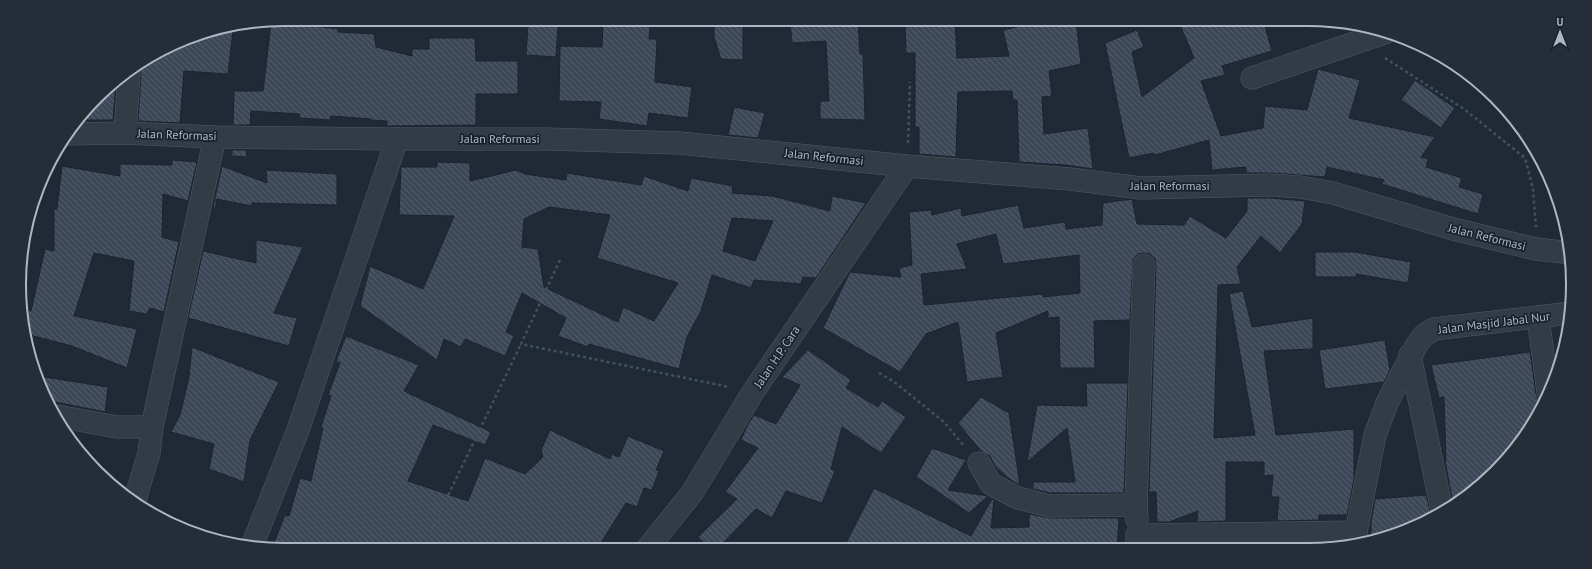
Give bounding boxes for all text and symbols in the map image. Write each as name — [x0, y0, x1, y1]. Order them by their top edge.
north arrow — [1540, 12, 1580, 52]
text: U — [1557, 15, 1564, 29]
street label: Jalan Reformasi — [136, 126, 217, 143]
street label: Jalan Reformasi — [459, 131, 540, 146]
street label: Jalan Reformasi — [783, 145, 864, 168]
street label: Jalan Reformasi — [1129, 178, 1210, 193]
street label: Jalan Reformasi — [1446, 219, 1528, 253]
street label: Jalan Masjid Jabal Nur — [1436, 308, 1551, 337]
street label: Jalan H.P. Cara — [750, 323, 803, 392]

